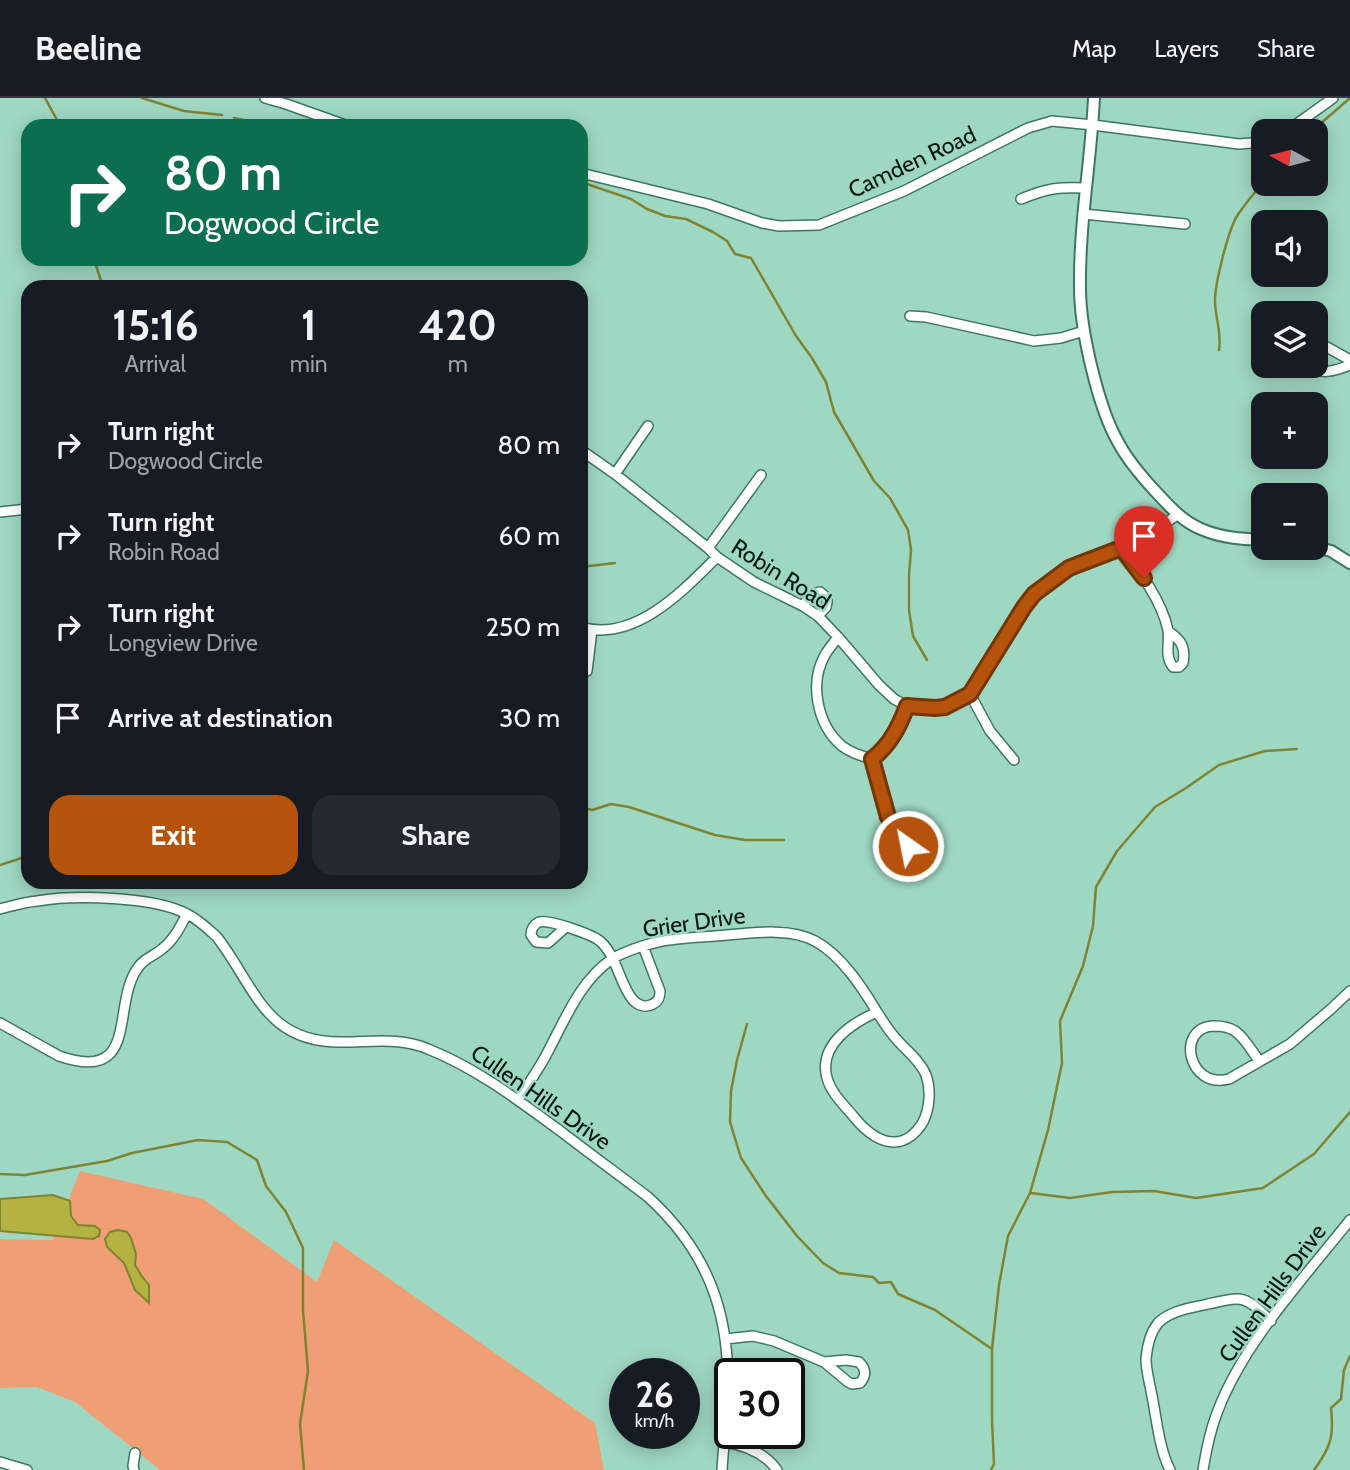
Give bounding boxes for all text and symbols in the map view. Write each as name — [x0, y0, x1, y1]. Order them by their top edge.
text: Beeline — [35, 28, 141, 68]
text: Map — [1072, 34, 1116, 63]
text: Layers — [1154, 34, 1219, 63]
text: Share — [1257, 34, 1315, 63]
north arrow — [1251, 119, 1328, 196]
map controls — [1251, 119, 1328, 560]
street label: Camden Road — [844, 120, 980, 204]
text: 80 m — [164, 143, 282, 202]
icon: right — [49, 147, 140, 238]
text: Dogwood Circle — [164, 203, 379, 242]
button: sound — [1251, 210, 1328, 287]
text: 15:16 — [112, 299, 199, 351]
text: 1 — [301, 299, 317, 351]
text: 420 — [419, 299, 497, 351]
button: layers — [1251, 301, 1328, 378]
text: Arrival — [125, 350, 186, 378]
text: min — [290, 350, 328, 378]
text: m — [448, 350, 468, 378]
button: + — [1251, 392, 1328, 469]
text: Turn right — [108, 415, 214, 447]
icon: right — [49, 426, 87, 464]
text: 80 m — [497, 429, 560, 461]
text: Dogwood Circle — [108, 447, 263, 475]
button: − — [1251, 483, 1328, 560]
text: Turn right — [108, 506, 214, 538]
pin — [1114, 506, 1174, 578]
icon: right — [49, 517, 87, 555]
icon: arrive — [1125, 517, 1163, 555]
text: 60 m — [498, 520, 560, 552]
street label: Robin Road — [726, 533, 836, 615]
text: Robin Road — [108, 538, 220, 566]
text: Turn right — [108, 597, 214, 629]
icon: right — [49, 608, 87, 646]
text: 250 m — [486, 611, 560, 643]
text: Longview Drive — [108, 629, 258, 657]
icon: arrive — [49, 699, 87, 737]
text: Arrive at destination — [108, 702, 333, 734]
text: 30 m — [499, 702, 560, 734]
button: Exit — [49, 795, 298, 875]
button: Share — [312, 795, 560, 875]
position arrow — [871, 809, 945, 883]
street label: Grier Drive — [641, 901, 747, 943]
street label: Cullen Hills Drive — [466, 1038, 617, 1156]
street label: Cullen Hills Drive — [1212, 1218, 1332, 1368]
speed limit sign: 30 — [714, 1358, 805, 1449]
text: 26 — [635, 1373, 674, 1416]
text: km/h — [635, 1410, 674, 1432]

